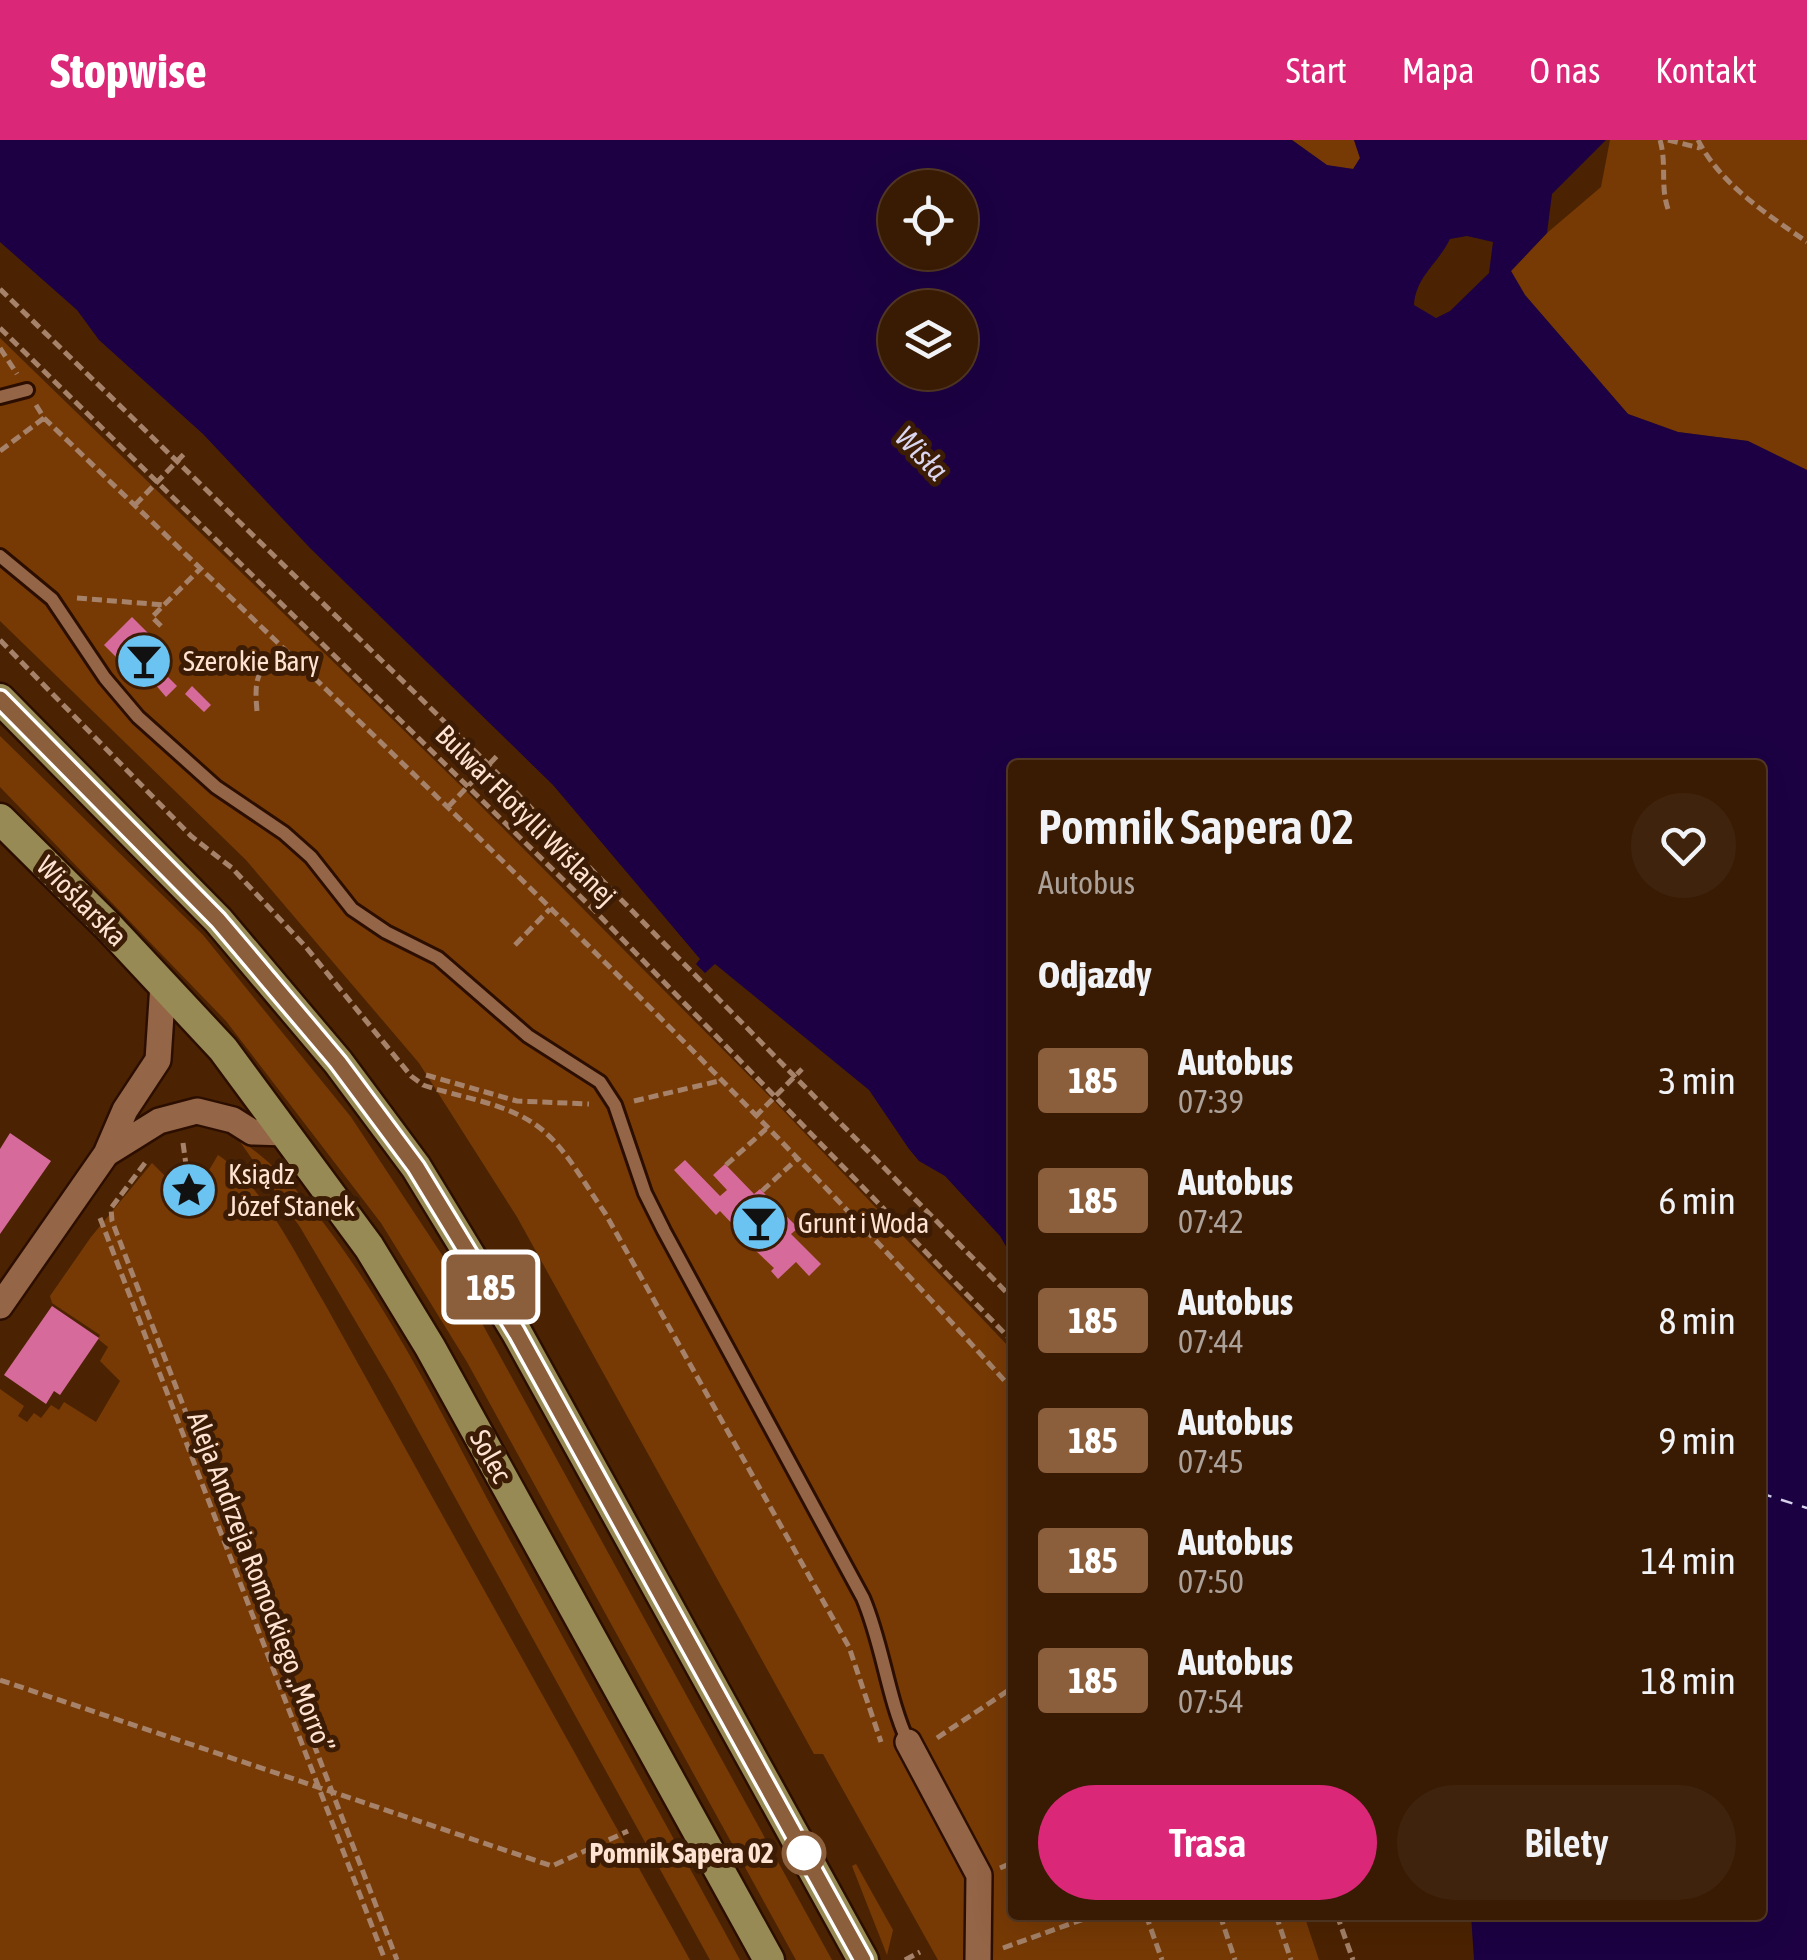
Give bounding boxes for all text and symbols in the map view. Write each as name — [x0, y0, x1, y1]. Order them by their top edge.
text: Stopwise — [50, 43, 207, 98]
text: Start — [1286, 50, 1347, 90]
text: Mapa — [1402, 50, 1474, 90]
text: O nas — [1529, 50, 1600, 90]
text: Kontakt — [1655, 50, 1757, 90]
map controls — [878, 170, 978, 390]
button: locate — [878, 170, 978, 270]
button: layers — [878, 290, 978, 390]
water label: Wisła — [889, 419, 955, 487]
bar icon: Szerokie Bary — [114, 631, 174, 691]
place label: Szerokie Bary — [183, 645, 319, 677]
street label: Bulwar Flotylli Wiślanej — [429, 718, 623, 912]
button: heart — [1631, 793, 1736, 898]
text: Pomnik Sapera 02 — [1038, 799, 1354, 854]
street label: Wioślarska — [30, 849, 134, 953]
text: Autobus — [1038, 864, 1135, 901]
text: Odjazdy — [1038, 953, 1152, 996]
text: Autobus — [1178, 1040, 1293, 1083]
text: 3 min — [1658, 1059, 1736, 1102]
text: 185 — [1068, 1060, 1118, 1100]
text: 07:39 — [1178, 1083, 1244, 1120]
place label: Ksiądz Józef Stanek — [228, 1158, 355, 1222]
place icon: Ksiądz Józef Stanek — [159, 1160, 219, 1220]
text: Autobus — [1178, 1160, 1293, 1203]
text: 6 min — [1658, 1179, 1736, 1222]
text: 185 — [1068, 1180, 1118, 1220]
bar icon: Grunt i Woda — [729, 1193, 789, 1253]
text: 07:42 — [1178, 1203, 1244, 1240]
place label: Grunt i Woda — [798, 1207, 929, 1239]
line badge: 185 — [434, 1254, 548, 1320]
text: 185 — [466, 1267, 516, 1307]
text: Autobus — [1178, 1280, 1293, 1323]
text: 8 min — [1658, 1299, 1736, 1342]
text: 185 — [1068, 1300, 1118, 1340]
text: 07:44 — [1178, 1323, 1244, 1360]
text: Autobus — [1178, 1400, 1293, 1443]
street label: Aleja Andrzeja Romockiego „Morro” — [181, 1407, 341, 1757]
text: 9 min — [1658, 1419, 1736, 1462]
text: 185 — [1068, 1420, 1118, 1460]
street label: Solec — [464, 1424, 519, 1488]
text: 07:45 — [1178, 1443, 1244, 1480]
text: Autobus — [1178, 1520, 1293, 1563]
text: 14 min — [1641, 1539, 1736, 1582]
text: 185 — [1068, 1540, 1118, 1580]
text: 07:50 — [1178, 1563, 1244, 1600]
text: Autobus — [1178, 1640, 1293, 1683]
text: 18 min — [1641, 1659, 1736, 1702]
text: 185 — [1068, 1660, 1118, 1700]
text: 07:54 — [1178, 1683, 1244, 1720]
button: Trasa — [1038, 1785, 1377, 1900]
button: Bilety — [1397, 1785, 1736, 1900]
marker: Pomnik Sapera 02 — [783, 1832, 825, 1874]
place label: Pomnik Sapera 02 — [589, 1837, 774, 1869]

